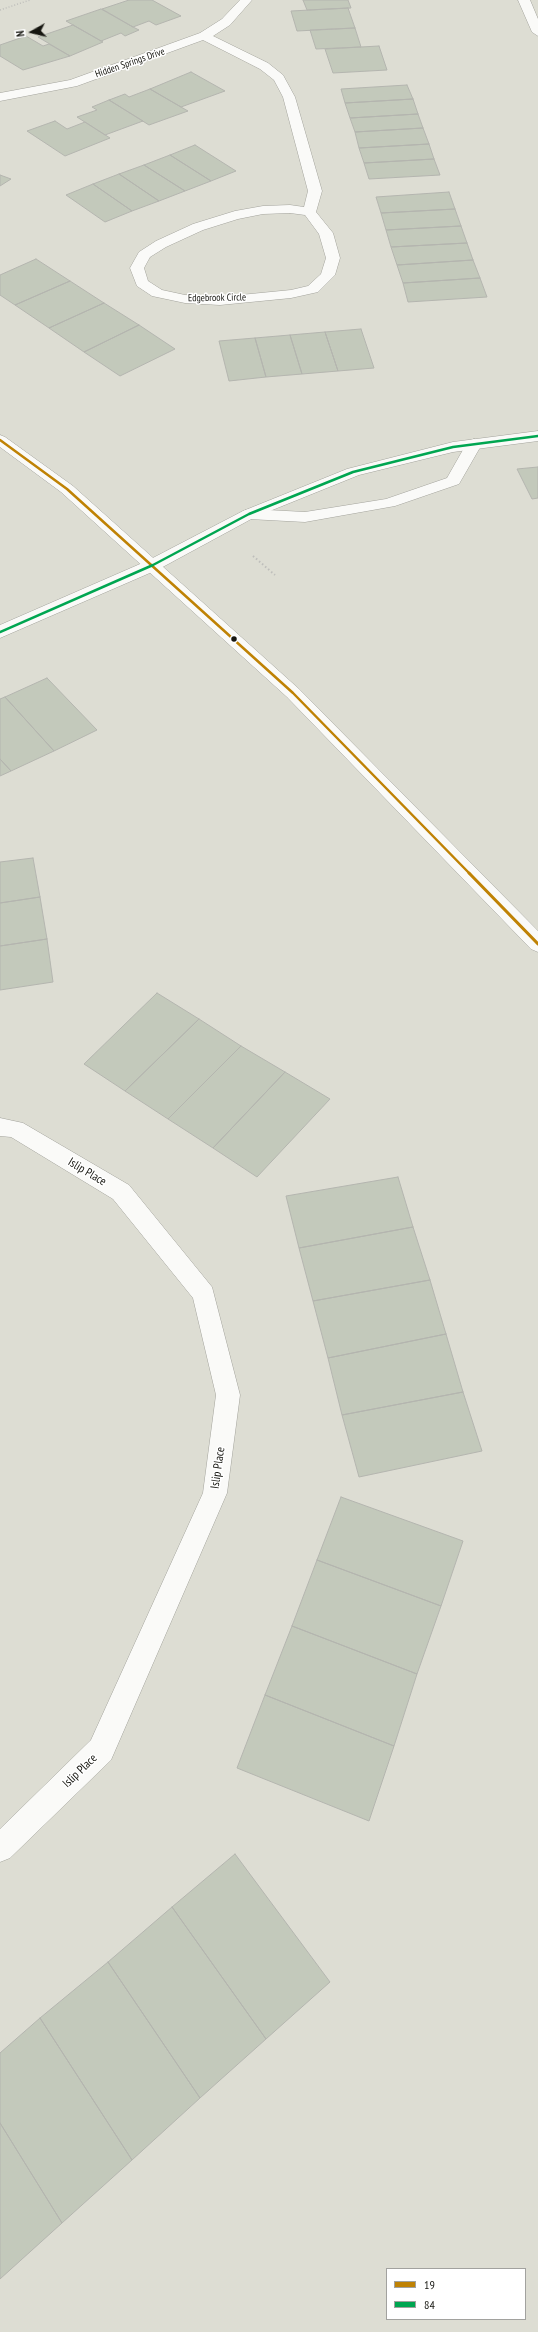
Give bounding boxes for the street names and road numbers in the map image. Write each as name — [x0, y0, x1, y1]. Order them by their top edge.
street label: Hidden Springs Drive — [94, 45, 166, 81]
street label: Edgebrook Circle — [188, 291, 246, 305]
street label: Islip Place — [65, 1155, 109, 1189]
street label: Islip Place — [208, 1446, 228, 1490]
street label: Islip Place — [60, 1751, 100, 1791]

